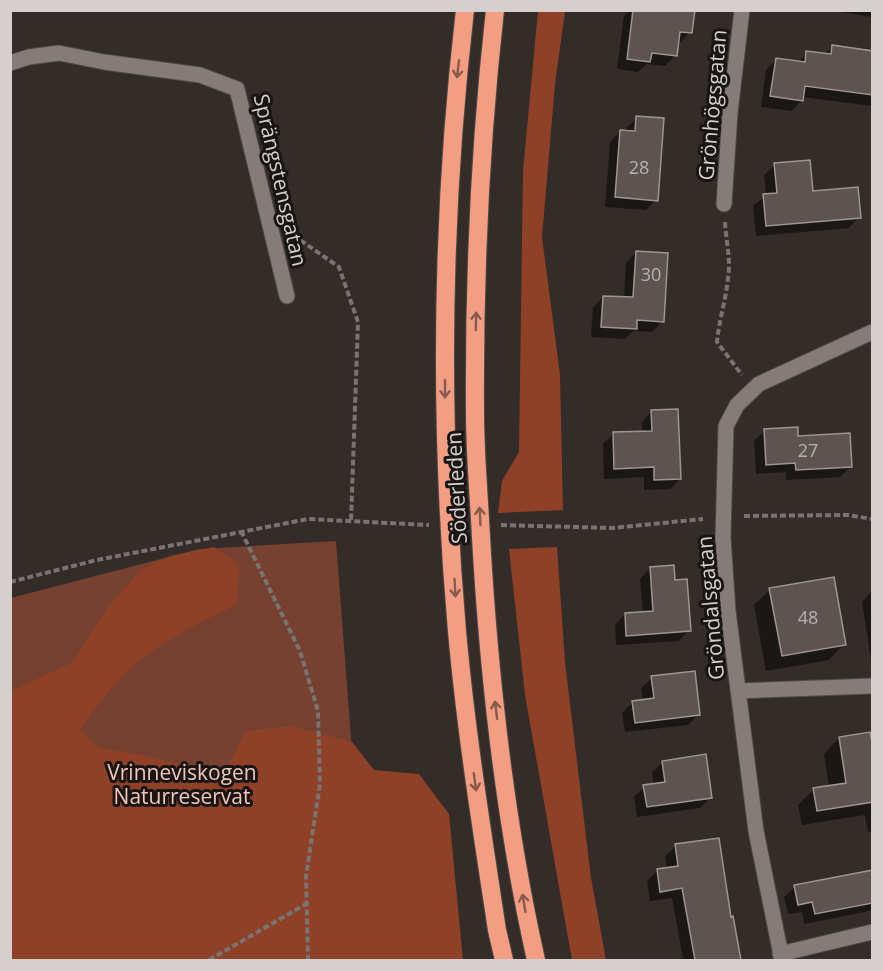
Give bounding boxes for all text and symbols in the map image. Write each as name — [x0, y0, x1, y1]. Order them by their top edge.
street label: Grönhögsgatan — [691, 28, 733, 182]
one-way arrow — [452, 58, 463, 78]
street label: Sprängstensgatan — [248, 91, 314, 269]
house number: 28 — [629, 155, 649, 179]
house number: 30 — [641, 262, 661, 286]
one-way arrow — [470, 312, 482, 332]
one-way arrow — [439, 379, 451, 399]
street label: Söderleden — [439, 431, 473, 545]
house number: 27 — [798, 438, 818, 462]
one-way arrow — [475, 506, 486, 526]
street label: Gröndalsgatan — [690, 535, 730, 681]
one-way arrow — [449, 578, 460, 598]
house number: 48 — [798, 605, 818, 629]
one-way arrow — [490, 701, 501, 721]
park label: Vrinneviskogen Naturreservat — [107, 758, 257, 810]
one-way arrow — [470, 772, 481, 792]
one-way arrow — [518, 894, 529, 914]

